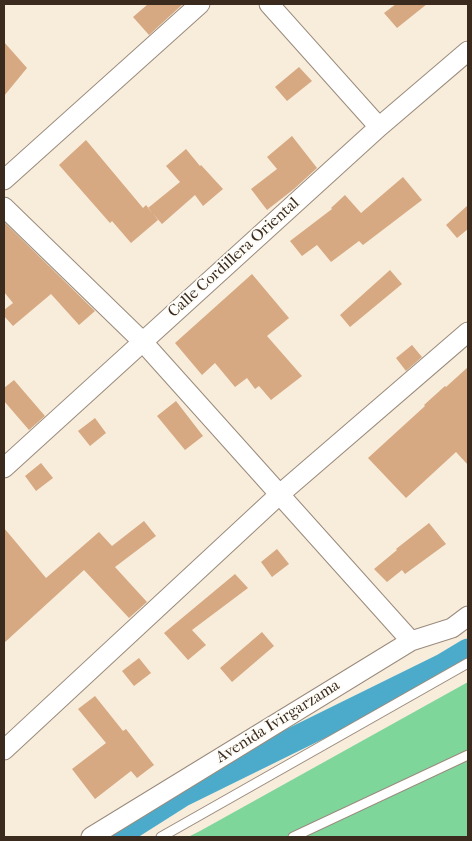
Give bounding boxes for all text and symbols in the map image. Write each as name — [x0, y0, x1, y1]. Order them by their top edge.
street label: Calle Cordillera Oriental — [164, 194, 304, 322]
street label: Avenida Ivirgarzama — [213, 676, 343, 768]

